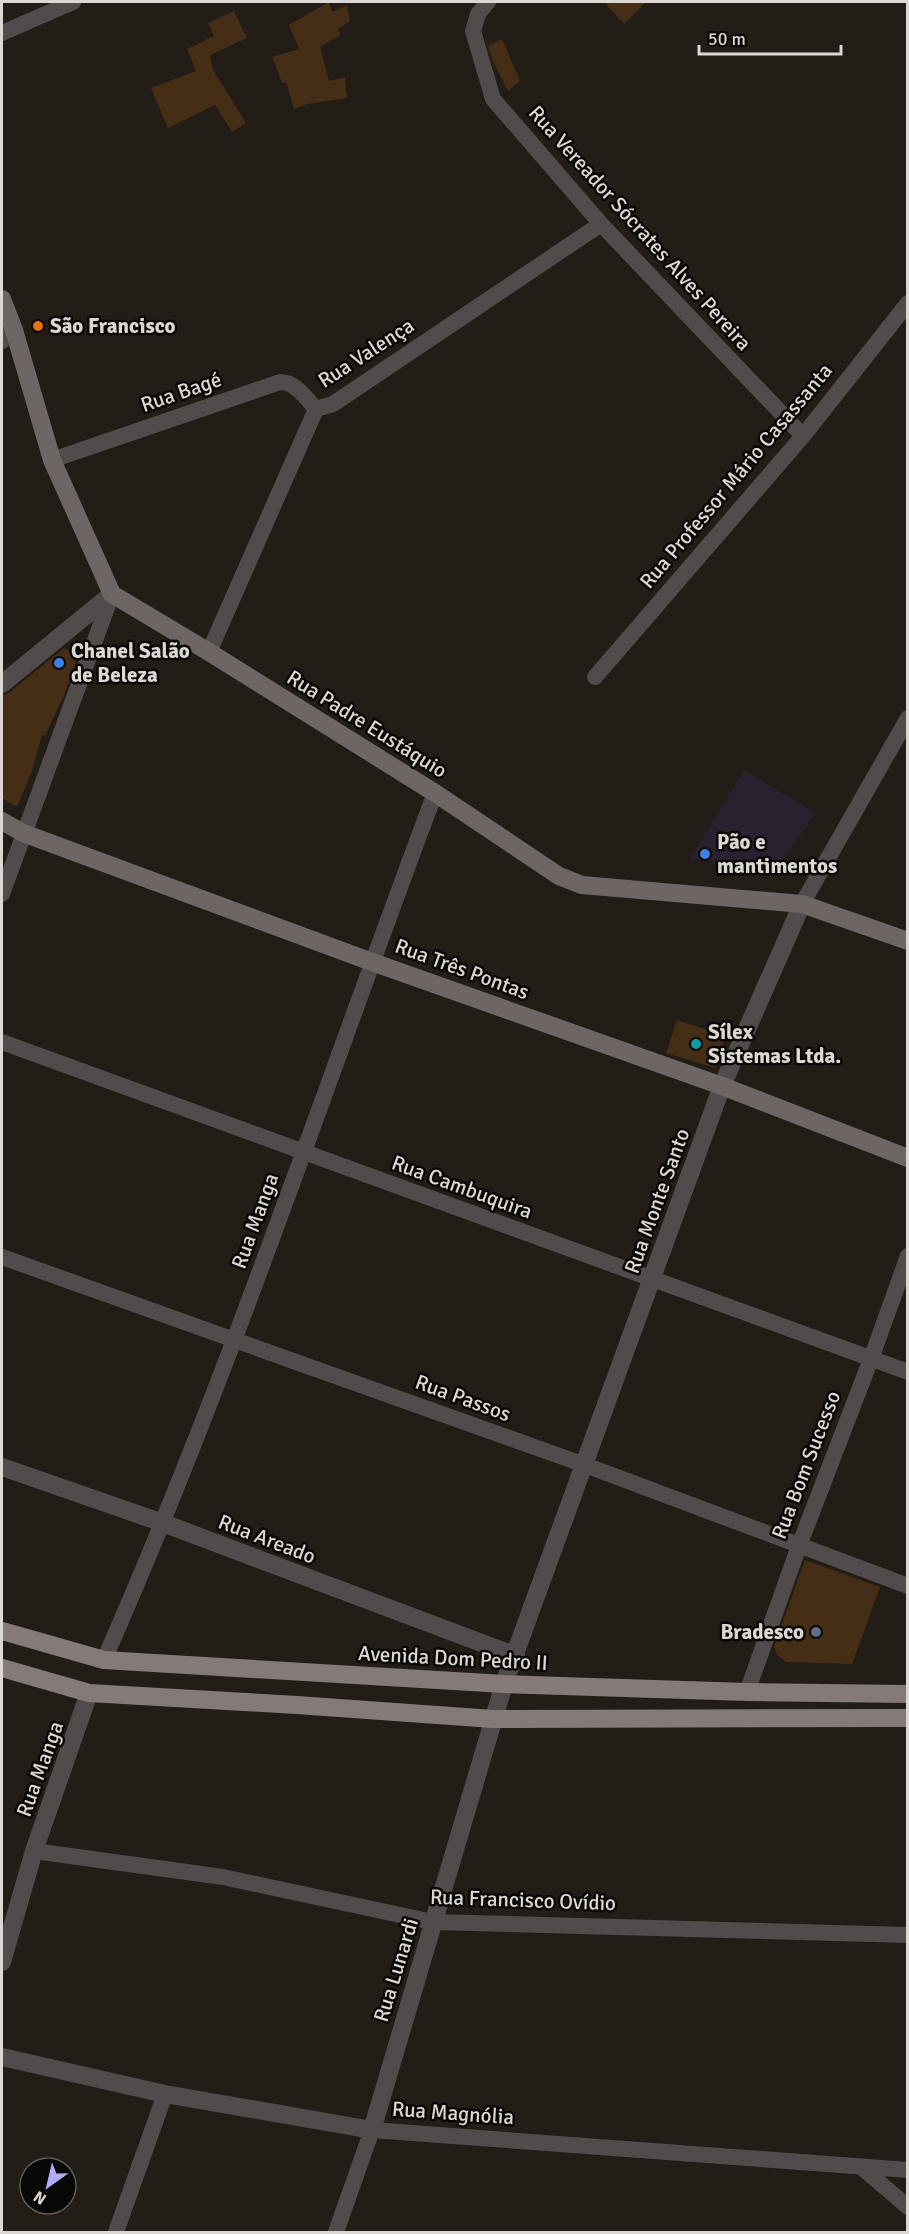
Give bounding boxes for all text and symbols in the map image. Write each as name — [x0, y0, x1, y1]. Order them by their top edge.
scale bar — [699, 18, 842, 56]
text: 50 m — [708, 28, 746, 50]
street label: Rua Vereador Sócrates Alves Pereira — [523, 100, 757, 356]
street label: Rua Valença — [313, 312, 419, 394]
place label: São Francisco — [50, 313, 176, 339]
marker: São Francisco — [31, 319, 45, 333]
street label: Rua Professor Mário Casassanta — [634, 358, 838, 594]
street label: Rua Bagé — [137, 366, 225, 418]
place label: Chanel Salão de Beleza — [71, 638, 190, 688]
marker: Chanel Salão de Beleza — [52, 656, 66, 670]
street label: Rua Padre Eustáquio — [282, 664, 452, 784]
place label: Pão e mantimentos — [717, 829, 837, 879]
marker: Pão e mantimentos — [698, 847, 712, 861]
street label: Rua Três Pontas — [391, 933, 533, 1005]
place label: Sílex Sistemas Ltda. — [708, 1019, 841, 1069]
marker: Sílex Sistemas Ltda. — [689, 1037, 703, 1051]
street label: Rua Monte Santo — [619, 1125, 695, 1277]
street label: Rua Cambuquira — [388, 1150, 536, 1224]
street label: Rua Manga — [226, 1170, 284, 1272]
street label: Rua Passos — [412, 1369, 514, 1427]
street label: Rua Bom Sucesso — [766, 1387, 846, 1543]
street label: Rua Areado — [215, 1509, 319, 1569]
place label: Bradesco — [721, 1619, 804, 1645]
marker: Bradesco — [809, 1625, 823, 1639]
street label: Avenida Dom Pedro II — [358, 1640, 548, 1676]
street label: Rua Manga — [11, 1718, 69, 1820]
street label: Rua Francisco Ovídio — [430, 1884, 616, 1916]
street label: Rua Lunardi — [368, 1915, 424, 2025]
street label: Rua Magnólia — [391, 2096, 515, 2130]
north arrow — [18, 2156, 78, 2216]
text: N — [30, 2186, 50, 2209]

